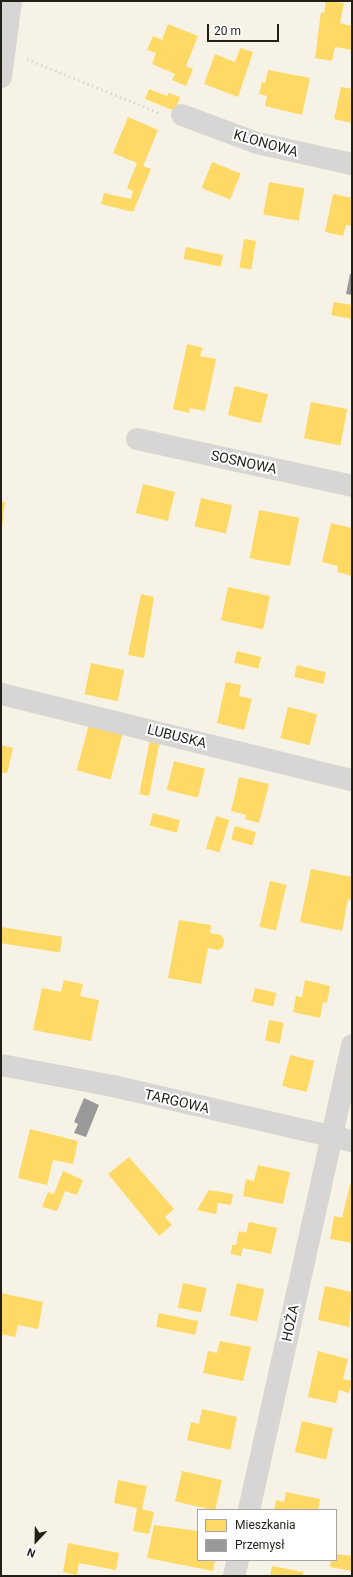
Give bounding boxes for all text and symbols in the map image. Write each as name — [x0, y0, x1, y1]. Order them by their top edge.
scale bar — [209, 16, 281, 42]
text: 20 m — [214, 24, 241, 38]
street label: KLONOWA — [232, 126, 300, 160]
street label: SOSNOWA — [209, 447, 279, 477]
street label: LUBUSKA — [146, 721, 208, 751]
street label: TARGOWA — [143, 1085, 211, 1117]
street label: HOŻA — [278, 1303, 302, 1343]
legend — [197, 1509, 337, 1561]
text: Mieszkania — [235, 1518, 296, 1532]
north arrow — [16, 1521, 56, 1561]
text: Przemysł — [235, 1538, 285, 1552]
text: N — [25, 1545, 37, 1560]

